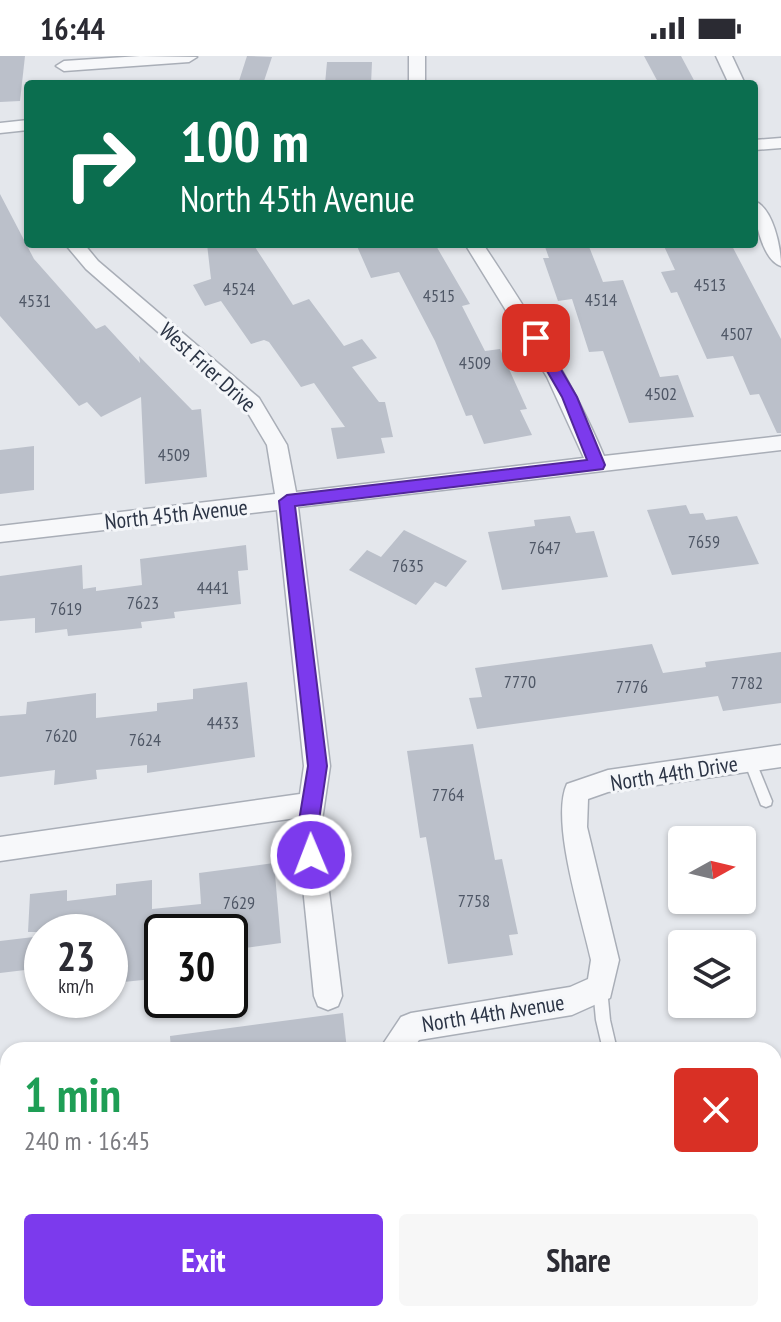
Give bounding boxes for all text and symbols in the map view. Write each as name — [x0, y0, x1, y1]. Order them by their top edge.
text: 16:44 — [40, 9, 105, 48]
text: 100 m — [180, 105, 309, 177]
icon: right — [48, 112, 152, 216]
text: North 45th Avenue — [180, 175, 415, 222]
house number: 4513 — [694, 273, 726, 296]
house number: 4524 — [223, 277, 255, 300]
house number: 4515 — [423, 284, 455, 307]
house number: 4514 — [585, 288, 617, 311]
house number: 4531 — [19, 289, 51, 312]
pin — [502, 304, 570, 372]
street label: West Frier Drive — [154, 316, 262, 418]
icon: arrive — [514, 316, 558, 360]
house number: 4507 — [721, 322, 753, 345]
house number: 4509 — [459, 351, 491, 374]
house number: 4502 — [645, 382, 677, 405]
house number: 4509 — [158, 443, 190, 466]
street label: North 45th Avenue — [103, 493, 249, 535]
house number: 7659 — [688, 530, 720, 553]
house number: 7647 — [529, 536, 561, 559]
house number: 7635 — [392, 554, 424, 577]
house number: 4441 — [197, 576, 229, 599]
house number: 7623 — [127, 591, 159, 614]
house number: 7619 — [50, 597, 82, 620]
house number: 7770 — [504, 670, 536, 693]
house number: 7782 — [731, 671, 763, 694]
house number: 7776 — [616, 675, 648, 698]
house number: 4433 — [207, 711, 239, 734]
house number: 7620 — [45, 724, 77, 747]
house number: 7624 — [129, 728, 161, 751]
street label: North 44th Drive — [608, 749, 740, 797]
house number: 7764 — [432, 783, 464, 806]
position arrow — [269, 813, 353, 897]
north arrow — [668, 826, 756, 914]
map controls — [668, 826, 756, 1018]
house number: 7758 — [458, 889, 490, 912]
house number: 7629 — [223, 891, 255, 914]
speed limit sign: 30 — [144, 914, 248, 1018]
text: 23 — [57, 930, 95, 982]
button: layers — [668, 930, 756, 1018]
text: km/h — [58, 973, 94, 999]
street label: North 44th Avenue — [420, 988, 566, 1038]
text: 1 min — [24, 1063, 121, 1125]
button: close — [674, 1068, 758, 1152]
text: 240 m · 16:45 — [24, 1124, 150, 1157]
button: Exit — [24, 1214, 383, 1306]
button: Share — [399, 1214, 758, 1306]

